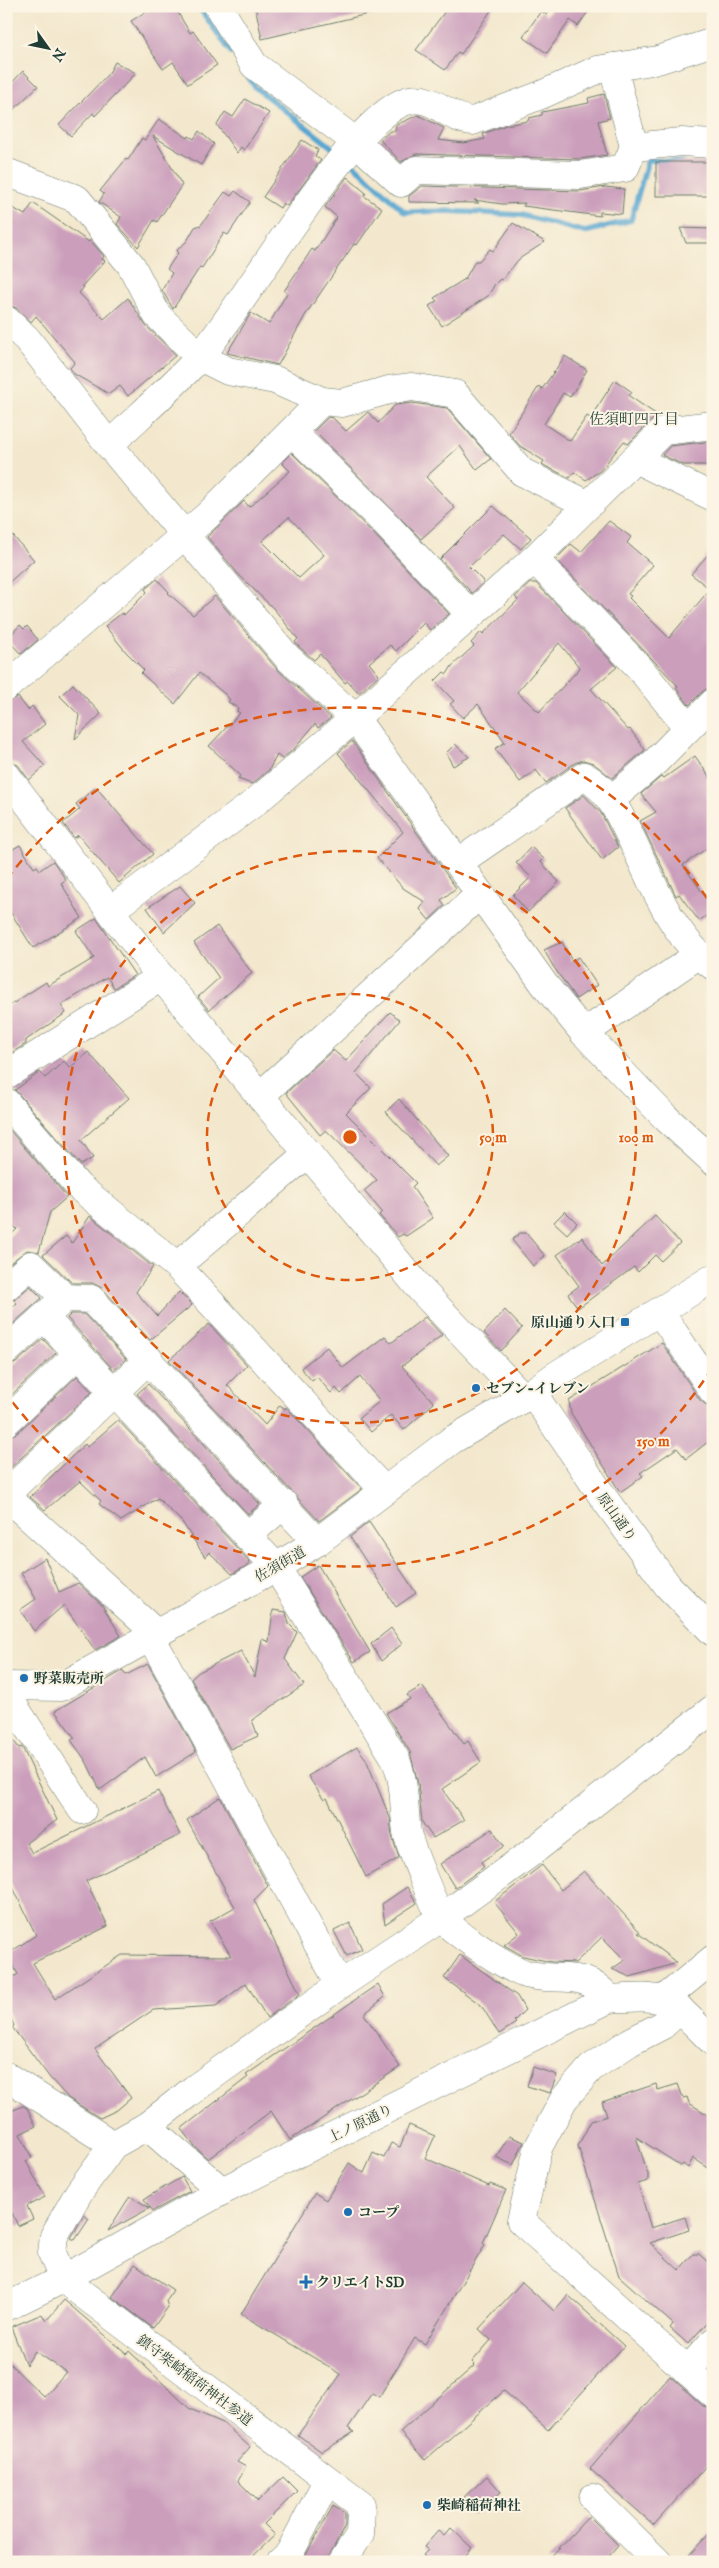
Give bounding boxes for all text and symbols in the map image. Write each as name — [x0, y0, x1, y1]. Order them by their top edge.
north arrow — [22, 22, 72, 72]
text: N — [47, 44, 69, 65]
district label: 佐須町四丁目 — [589, 410, 679, 429]
centre of rings — [341, 1128, 359, 1146]
text: 50 m — [479, 1128, 507, 1147]
text: 100 m — [618, 1128, 654, 1147]
place label: 原山通り入口 — [531, 1314, 615, 1332]
marker: 原山通り入口 — [619, 1316, 631, 1328]
place label: セブン-イレブン — [486, 1380, 589, 1398]
marker: セブン-イレブン — [470, 1382, 482, 1394]
text: 150 m — [636, 1432, 670, 1451]
street label: 原山通り — [593, 1489, 640, 1546]
street label: 佐須街道 — [252, 1543, 309, 1587]
place label: 野菜販売所 — [34, 1670, 104, 1688]
marker: 野菜販売所 — [18, 1672, 30, 1684]
street label: 上ノ原通り — [325, 2100, 396, 2147]
place label: コープ — [358, 2204, 399, 2222]
marker: コープ — [342, 2206, 354, 2218]
place label: クリエイトSD — [316, 2274, 404, 2292]
marker: クリエイトSD — [300, 2276, 312, 2288]
street label: 鎮守柴崎稲荷神社参道 — [133, 2331, 256, 2430]
place label: 柴崎稲荷神社 — [437, 2497, 521, 2515]
marker: 柴崎稲荷神社 — [421, 2499, 433, 2511]

